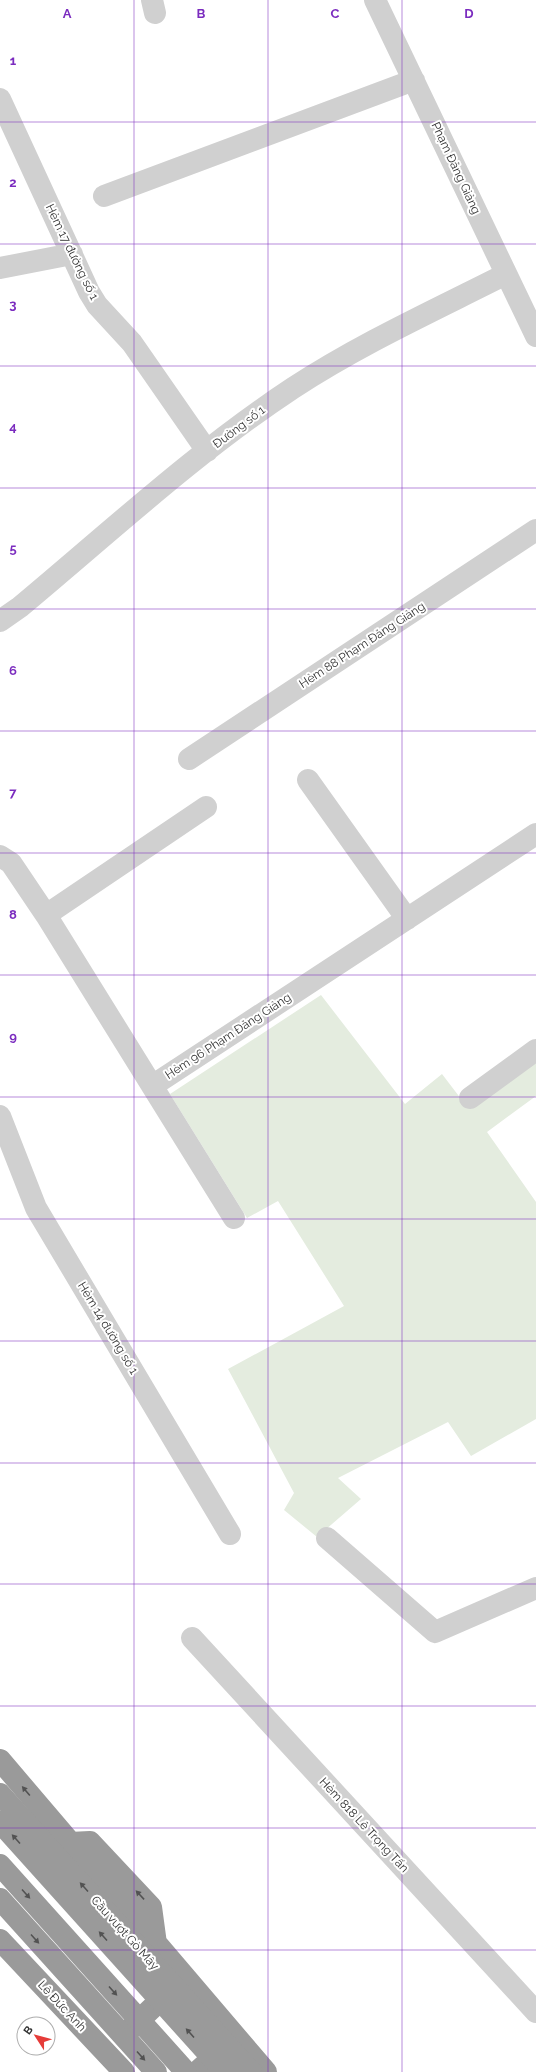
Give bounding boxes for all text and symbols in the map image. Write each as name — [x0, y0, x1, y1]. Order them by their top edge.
text: A — [63, 6, 72, 21]
text: B — [197, 6, 206, 21]
text: C — [331, 6, 340, 21]
text: D — [464, 6, 474, 21]
text: 1 — [10, 53, 17, 68]
street label: Phạm Đăng Giảng — [429, 120, 483, 216]
text: 2 — [9, 175, 17, 190]
street label: Hẻm 17 đường số 1 — [43, 202, 101, 302]
text: 3 — [9, 297, 17, 312]
street label: Đường số 1 — [210, 403, 268, 451]
text: 4 — [9, 419, 17, 434]
text: 5 — [9, 541, 17, 556]
street label: Hẻm 88 Phạm Đăng Giảng — [296, 599, 428, 691]
text: 6 — [9, 663, 17, 678]
text: 7 — [9, 785, 17, 800]
text: 8 — [9, 907, 17, 922]
street label: Hẻm 96 Phạm Đăng Giảng — [162, 990, 294, 1082]
text: 9 — [9, 1029, 17, 1044]
street label: Hẻm 14 đường số 1 — [75, 1279, 141, 1377]
street label: Hẻm 818 Lê Trọng Tấn — [316, 1775, 412, 1875]
one-way arrow — [22, 1786, 31, 1797]
one-way arrow — [11, 1834, 21, 1844]
one-way arrow — [79, 1882, 89, 1892]
one-way arrow — [21, 1890, 30, 1899]
one-way arrow — [136, 1891, 145, 1900]
street label: Cầu vượt Gò Mây — [88, 1893, 162, 1973]
one-way arrow — [98, 1931, 108, 1941]
one-way arrow — [31, 1934, 40, 1944]
street label: Lê Đức Anh — [35, 1978, 89, 2034]
one-way arrow — [108, 1986, 118, 1996]
north arrow — [16, 2016, 56, 2056]
text: B — [21, 2023, 36, 2037]
one-way arrow — [185, 2027, 194, 2038]
one-way arrow — [137, 2051, 146, 2061]

